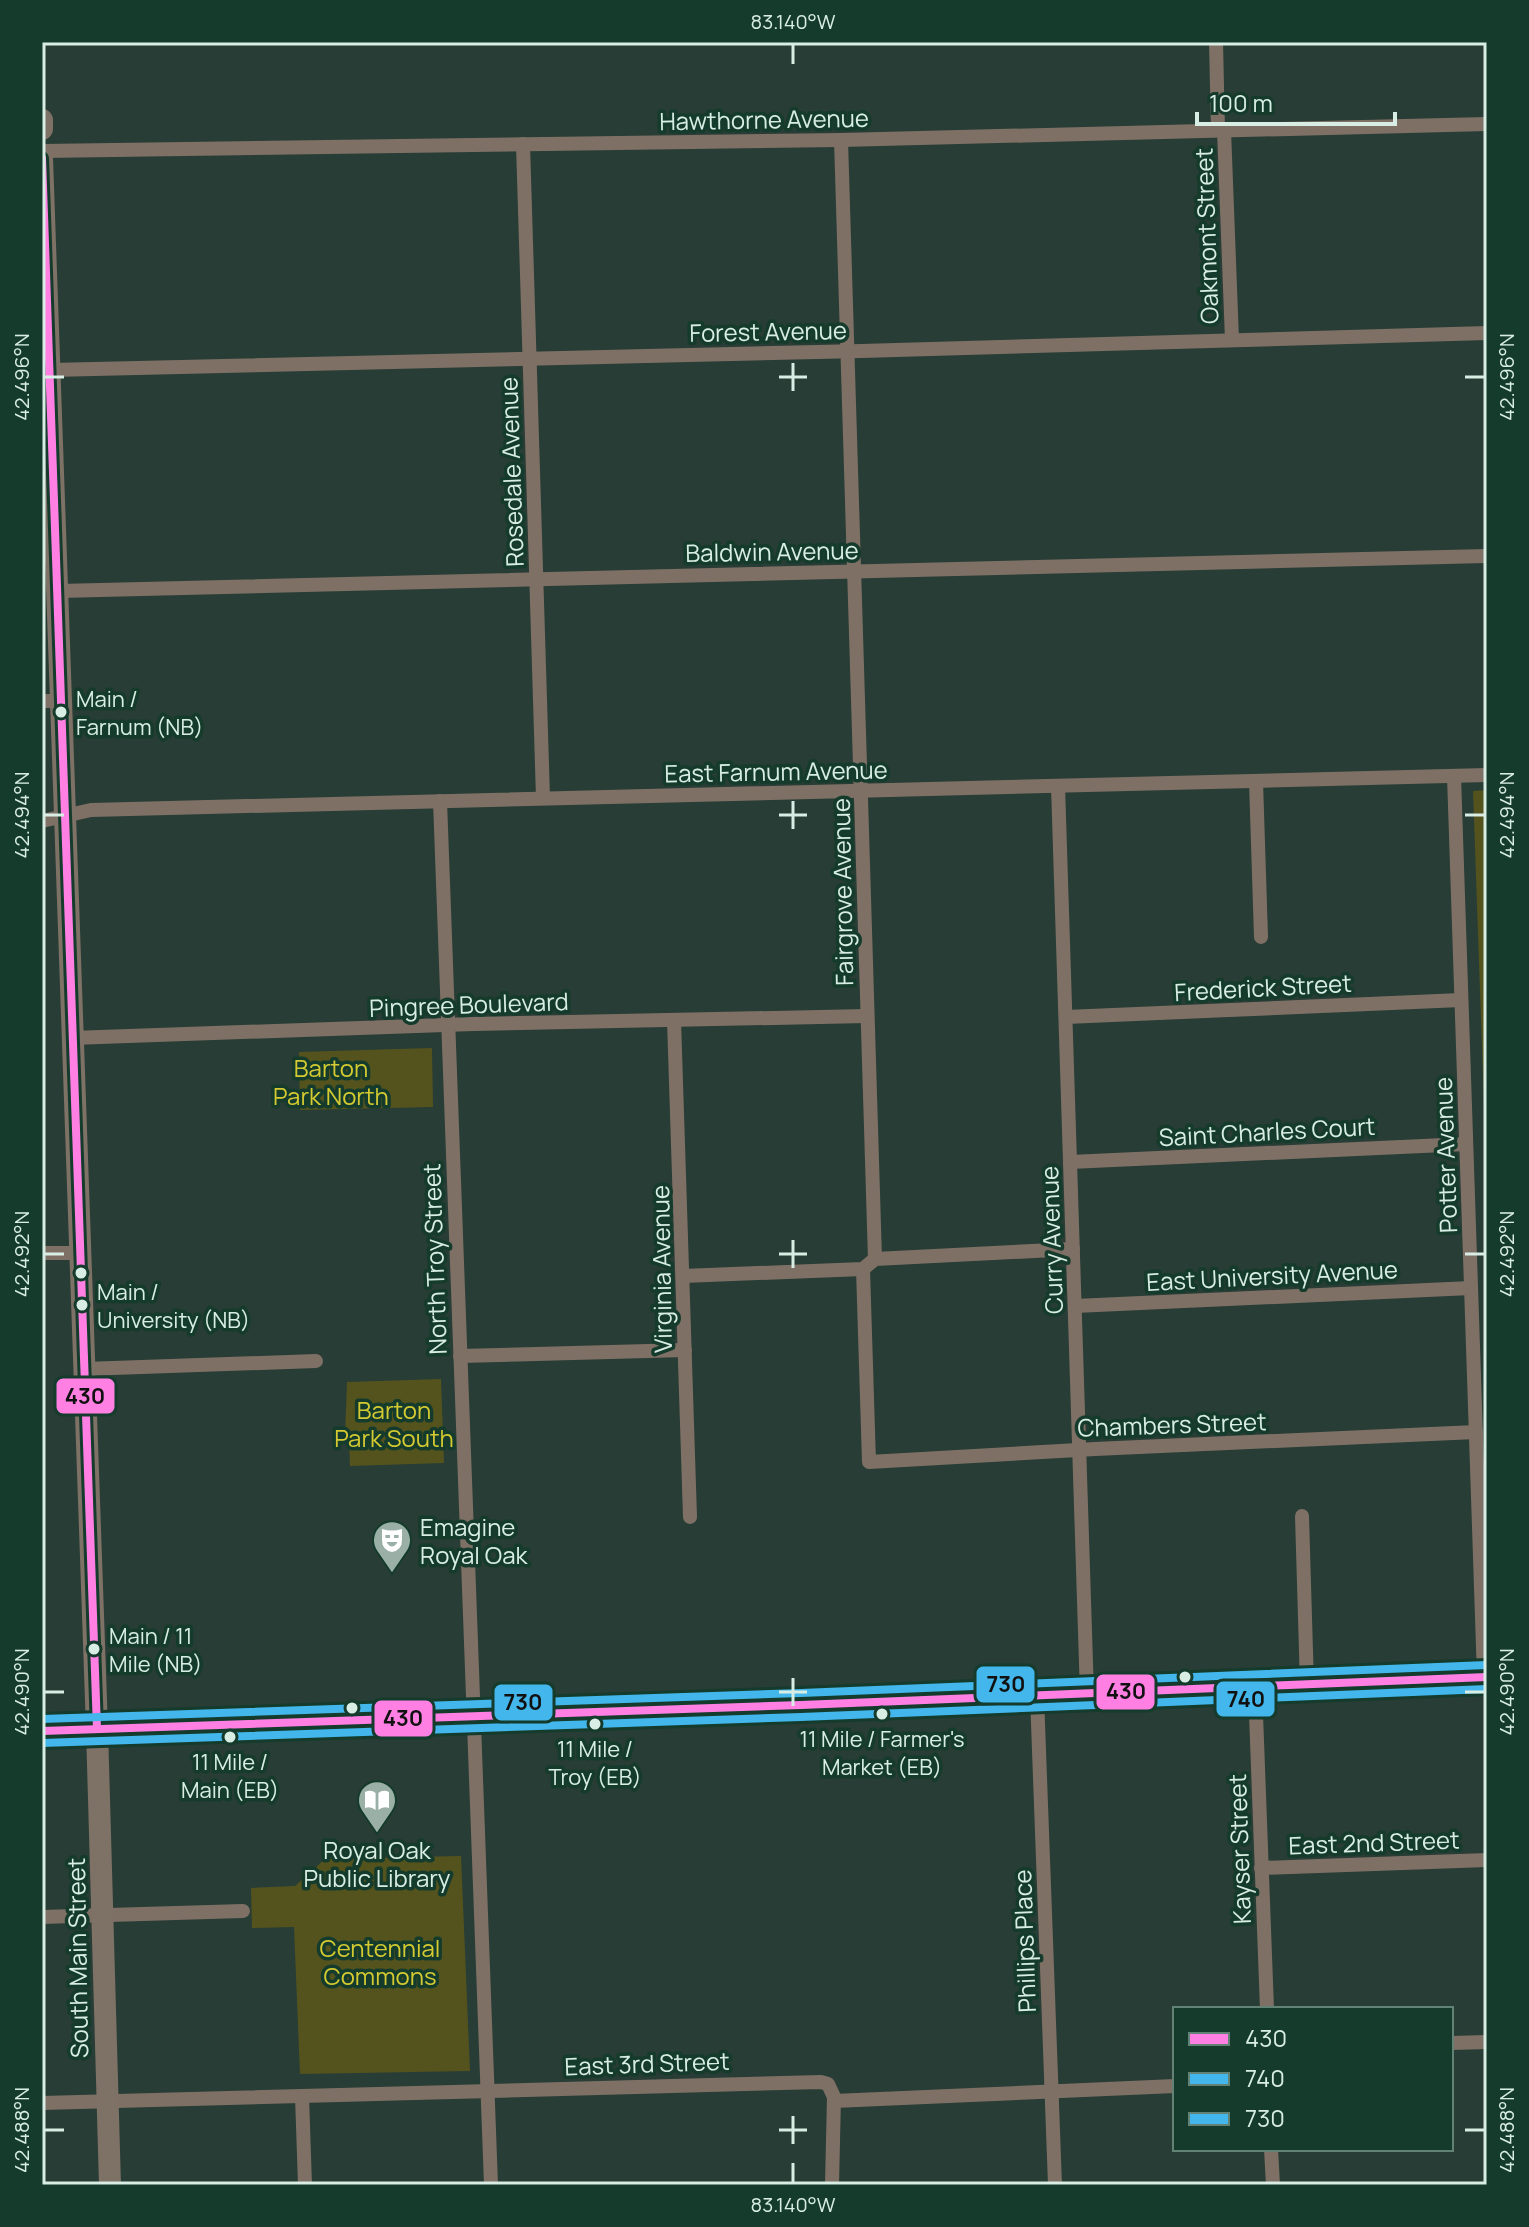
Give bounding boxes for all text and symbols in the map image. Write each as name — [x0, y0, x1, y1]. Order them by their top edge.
text: 83.140°W — [751, 8, 836, 35]
scale bar — [1197, 76, 1395, 126]
text: 100 m — [1209, 86, 1273, 119]
street label: Hawthorne Avenue — [659, 101, 869, 137]
street label: Oakmont Street — [1186, 147, 1226, 325]
street label: Forest Avenue — [689, 313, 847, 349]
text: 42.496°N — [8, 333, 35, 421]
text: 42.496°N — [1493, 333, 1520, 421]
street label: Rosedale Avenue — [491, 376, 531, 568]
street label: Baldwin Avenue — [685, 533, 859, 569]
place label: Main / Farnum (NB) — [76, 684, 203, 742]
marker: Main / Farnum (NB) — [53, 704, 69, 720]
street label: East Farnum Avenue — [664, 753, 888, 789]
text: 42.494°N — [8, 772, 35, 858]
text: 42.494°N — [1493, 772, 1520, 858]
street label: Fairgrove Avenue — [824, 798, 860, 986]
street label: Frederick Street — [1174, 966, 1352, 1008]
street label: Pingree Boulevard — [369, 984, 569, 1024]
park label: Barton Park North — [273, 1051, 389, 1112]
street label: Potter Avenue — [1426, 1076, 1464, 1234]
street label: Saint Charles Court — [1158, 1109, 1376, 1153]
street label: North Troy Street — [414, 1163, 454, 1355]
street label: Curry Avenue — [1032, 1165, 1070, 1315]
street label: Virginia Avenue — [643, 1185, 679, 1353]
text: 42.492°N — [8, 1211, 35, 1297]
text: 42.492°N — [1493, 1211, 1520, 1297]
street label: East University Avenue — [1145, 1252, 1399, 1298]
unlabelled marker — [73, 1265, 89, 1281]
place label: Main / University (NB) — [97, 1277, 250, 1335]
marker: Main / University (NB) — [74, 1297, 90, 1313]
line badge: 430 — [55, 1377, 116, 1415]
text: 430 — [65, 1381, 105, 1411]
park label: Barton Park South — [334, 1393, 454, 1454]
street label: Chambers Street — [1077, 1404, 1267, 1444]
place label: Emagine Royal Oak — [420, 1510, 528, 1571]
theatre icon: Emagine Royal Oak — [371, 1519, 413, 1574]
place label: Main / 11 Mile (NB) — [109, 1621, 202, 1679]
marker: Main / 11 Mile (NB) — [86, 1641, 102, 1657]
text: 42.490°N — [8, 1648, 35, 1736]
text: 42.490°N — [1493, 1648, 1520, 1736]
line badge: 730 — [975, 1665, 1036, 1704]
text: 730 — [986, 1669, 1026, 1699]
unlabelled marker — [1177, 1669, 1193, 1685]
line badge: 430 — [1095, 1673, 1156, 1711]
text: 430 — [1106, 1676, 1146, 1706]
line badge: 740 — [1215, 1680, 1276, 1718]
line badge: 730 — [493, 1683, 554, 1722]
text: 740 — [1227, 1684, 1265, 1714]
text: 730 — [503, 1687, 543, 1717]
line badge: 430 — [373, 1699, 434, 1738]
unlabelled marker — [344, 1700, 360, 1716]
text: 430 — [383, 1703, 423, 1733]
marker: 11 Mile / Farmer's Market (EB) — [874, 1706, 890, 1722]
marker: 11 Mile / Troy (EB) — [587, 1716, 603, 1732]
place label: 11 Mile / Farmer's Market (EB) — [799, 1724, 965, 1782]
marker: 11 Mile / Main (EB) — [222, 1729, 238, 1745]
place label: 11 Mile / Troy (EB) — [548, 1734, 642, 1792]
place label: 11 Mile / Main (EB) — [181, 1747, 279, 1805]
street label: Kayser Street — [1220, 1773, 1258, 1925]
library icon: Royal Oak Public Library — [356, 1779, 398, 1834]
street label: East 2nd Street — [1288, 1823, 1460, 1861]
place label: Royal Oak Public Library — [304, 1833, 451, 1894]
street label: South Main Street — [59, 1857, 95, 2059]
street label: Phillips Place — [1005, 1869, 1043, 2013]
park label: Centennial Commons — [320, 1931, 440, 1992]
legend — [1173, 2007, 1453, 2151]
text: 430 — [1245, 2021, 1287, 2054]
street label: East 3rd Street — [564, 2044, 730, 2082]
text: 740 — [1245, 2061, 1285, 2094]
text: 42.488°N — [8, 2087, 35, 2173]
text: 42.488°N — [1493, 2087, 1520, 2173]
text: 730 — [1245, 2101, 1285, 2134]
text: 83.140°W — [751, 2191, 836, 2218]

